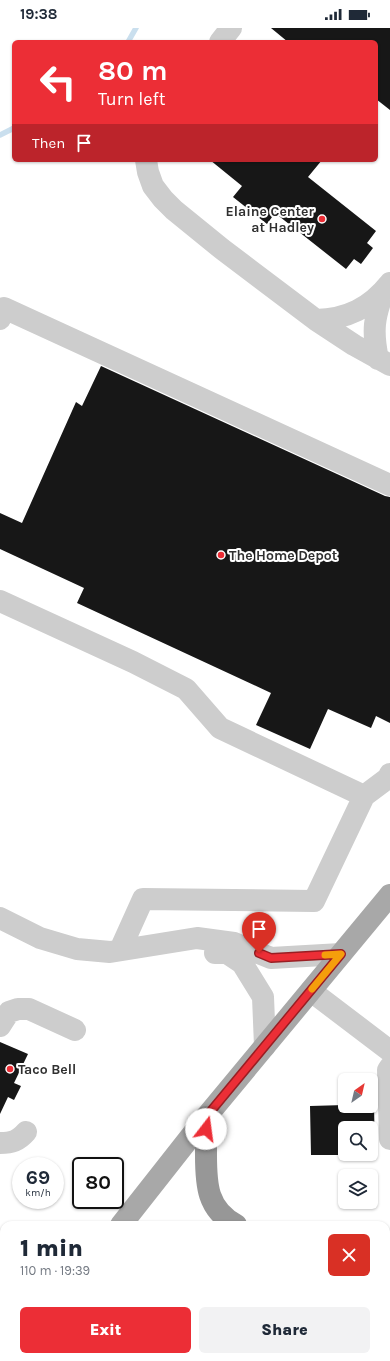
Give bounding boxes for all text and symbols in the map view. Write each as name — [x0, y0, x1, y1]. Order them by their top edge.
text: 19:38 — [20, 5, 58, 23]
text: 80 m — [98, 54, 167, 87]
icon: left — [32, 56, 84, 108]
text: Turn left — [98, 88, 166, 110]
icon: arrive — [73, 132, 95, 154]
text: Then — [32, 134, 65, 152]
place label: Elaine Center at Hadley — [226, 203, 315, 236]
marker: Elaine Center at Hadley — [317, 214, 327, 224]
place label: The Home Depot — [229, 547, 338, 564]
marker: The Home Depot — [216, 550, 226, 560]
pin — [242, 912, 276, 953]
icon: arrive — [248, 918, 270, 940]
place label: Taco Bell — [18, 1061, 76, 1078]
marker: Taco Bell — [5, 1064, 15, 1074]
north arrow — [338, 1073, 378, 1113]
map controls — [338, 1073, 378, 1209]
position arrow — [185, 1108, 227, 1150]
button: search — [338, 1121, 378, 1161]
speed limit sign: 80 — [72, 1157, 124, 1209]
text: 69 — [26, 1166, 50, 1189]
button: layers — [338, 1169, 378, 1209]
text: km/h — [25, 1187, 51, 1199]
text: 1 min — [20, 1234, 83, 1262]
button: close — [328, 1234, 370, 1276]
text: 110 m · 19:39 — [20, 1263, 90, 1278]
button: Exit — [20, 1307, 191, 1353]
button: Share — [199, 1307, 370, 1353]

